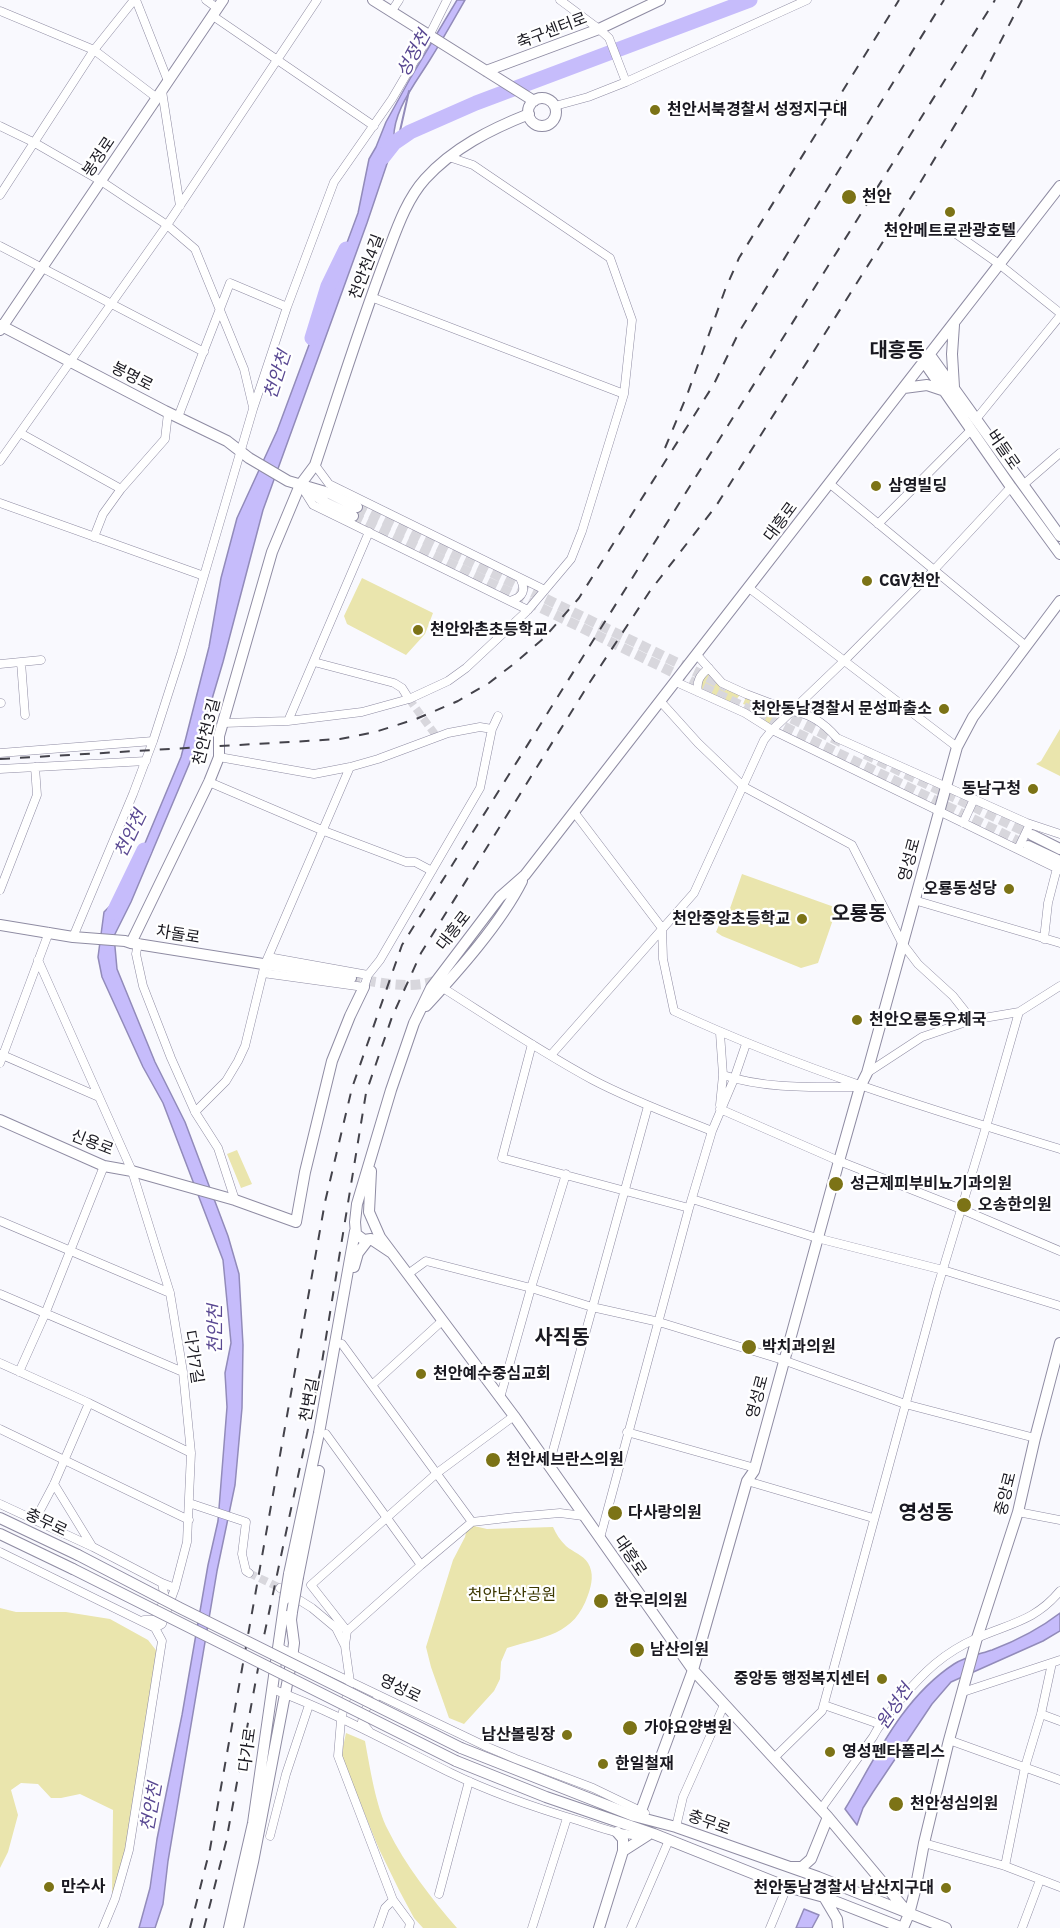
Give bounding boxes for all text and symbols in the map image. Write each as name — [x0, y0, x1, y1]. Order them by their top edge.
street label: 축구센터로 — [514, 9, 590, 53]
water label: 성정천 — [393, 27, 435, 81]
place label: 천안서북경찰서 성정지구대 — [667, 100, 847, 120]
marker: 천안서북경찰서 성정지구대 — [648, 103, 662, 117]
street label: 봉정로 — [79, 133, 119, 181]
place label: 천안 — [862, 187, 891, 207]
marker: 천안 — [840, 188, 858, 206]
marker: 천안메트로관광호텔 — [943, 205, 957, 219]
place label: 천안메트로관광호텔 — [884, 221, 1016, 241]
street label: 천안천4길 — [346, 232, 388, 302]
district label: 대흥동 — [869, 339, 925, 363]
water label: 천안천 — [260, 348, 296, 402]
street label: 봉명로 — [108, 358, 156, 396]
street label: 버들로 — [982, 426, 1024, 474]
place label: 삼영빌딩 — [888, 476, 947, 496]
marker: 삼영빌딩 — [869, 479, 883, 493]
street label: 대흥로 — [760, 499, 802, 545]
place label: CGV천안 — [879, 571, 940, 591]
marker: CGV천안 — [860, 574, 874, 588]
place label: 천안와촌초등학교 — [430, 620, 548, 640]
marker: 천안와촌초등학교 — [411, 623, 425, 637]
street label: 천안천3길 — [189, 696, 225, 768]
place label: 천안동남경찰서 문성파출소 — [752, 699, 932, 719]
marker: 천안동남경찰서 문성파출소 — [937, 702, 951, 716]
place label: 동남구청 — [962, 779, 1021, 799]
marker: 동남구청 — [1026, 782, 1040, 796]
water label: 천안천 — [110, 807, 152, 861]
street label: 영성로 — [895, 836, 925, 884]
place label: 오룡동성당 — [923, 879, 997, 899]
marker: 오룡동성당 — [1002, 882, 1016, 896]
district label: 오룡동 — [831, 902, 887, 926]
street label: 대흥로 — [433, 908, 475, 954]
place label: 천안중앙초등학교 — [672, 909, 790, 929]
marker: 천안중앙초등학교 — [795, 912, 809, 926]
street label: 차돌로 — [155, 922, 201, 948]
place label: 천안오룡동우체국 — [869, 1010, 987, 1030]
marker: 천안오룡동우체국 — [850, 1013, 864, 1027]
street label: 신용로 — [68, 1126, 116, 1160]
place label: 성근제피부비뇨기과의원 — [850, 1174, 1012, 1194]
marker: 성근제피부비뇨기과의원 — [827, 1175, 845, 1193]
place label: 오송한의원 — [978, 1195, 1052, 1215]
marker: 오송한의원 — [955, 1196, 973, 1214]
water label: 천안천 — [205, 1304, 227, 1354]
district label: 사직동 — [534, 1326, 590, 1350]
street label: 다가7길 — [179, 1329, 207, 1385]
place label: 박치과의원 — [762, 1337, 836, 1357]
marker: 박치과의원 — [740, 1338, 758, 1356]
place label: 천안예수중심교회 — [433, 1364, 551, 1384]
marker: 천안예수중심교회 — [414, 1367, 428, 1381]
street label: 영성로 — [743, 1373, 773, 1421]
street label: 천변길 — [296, 1376, 324, 1424]
place label: 천안세브란스의원 — [506, 1450, 624, 1470]
marker: 천안세브란스의원 — [484, 1451, 502, 1469]
street label: 중앙로 — [991, 1470, 1021, 1518]
district label: 영성동 — [898, 1501, 954, 1525]
place label: 다사랑의원 — [628, 1503, 702, 1523]
marker: 다사랑의원 — [606, 1504, 624, 1522]
street label: 충무로 — [22, 1505, 70, 1541]
street label: 대흥로 — [610, 1532, 650, 1580]
park label: 천안남산공원 — [468, 1585, 556, 1605]
place label: 한우리의원 — [614, 1591, 688, 1611]
marker: 한우리의원 — [592, 1592, 610, 1610]
place label: 남산의원 — [650, 1640, 709, 1660]
marker: 남산의원 — [628, 1641, 646, 1659]
place label: 중앙동 행정복지센터 — [734, 1669, 870, 1689]
street label: 영성로 — [376, 1671, 424, 1707]
marker: 중앙동 행정복지센터 — [875, 1672, 889, 1686]
water label: 원성천 — [872, 1680, 918, 1734]
place label: 가야요양병원 — [644, 1718, 732, 1738]
marker: 가야요양병원 — [621, 1719, 639, 1737]
place label: 남산볼링장 — [481, 1725, 555, 1745]
street label: 다가로 — [235, 1727, 261, 1773]
marker: 남산볼링장 — [560, 1728, 574, 1742]
place label: 영성펜타폴리스 — [842, 1742, 945, 1762]
marker: 영성펜타폴리스 — [823, 1745, 837, 1759]
place label: 한일철재 — [615, 1754, 674, 1774]
marker: 한일철재 — [596, 1757, 610, 1771]
water label: 천안천 — [137, 1781, 167, 1833]
place label: 천안성심의원 — [910, 1794, 998, 1814]
marker: 천안성심의원 — [887, 1795, 905, 1813]
street label: 충무로 — [685, 1806, 733, 1840]
place label: 만수사 — [61, 1877, 105, 1897]
place label: 천안동남경찰서 남산지구대 — [754, 1878, 934, 1898]
marker: 만수사 — [42, 1880, 56, 1894]
marker: 천안동남경찰서 남산지구대 — [939, 1881, 953, 1895]

